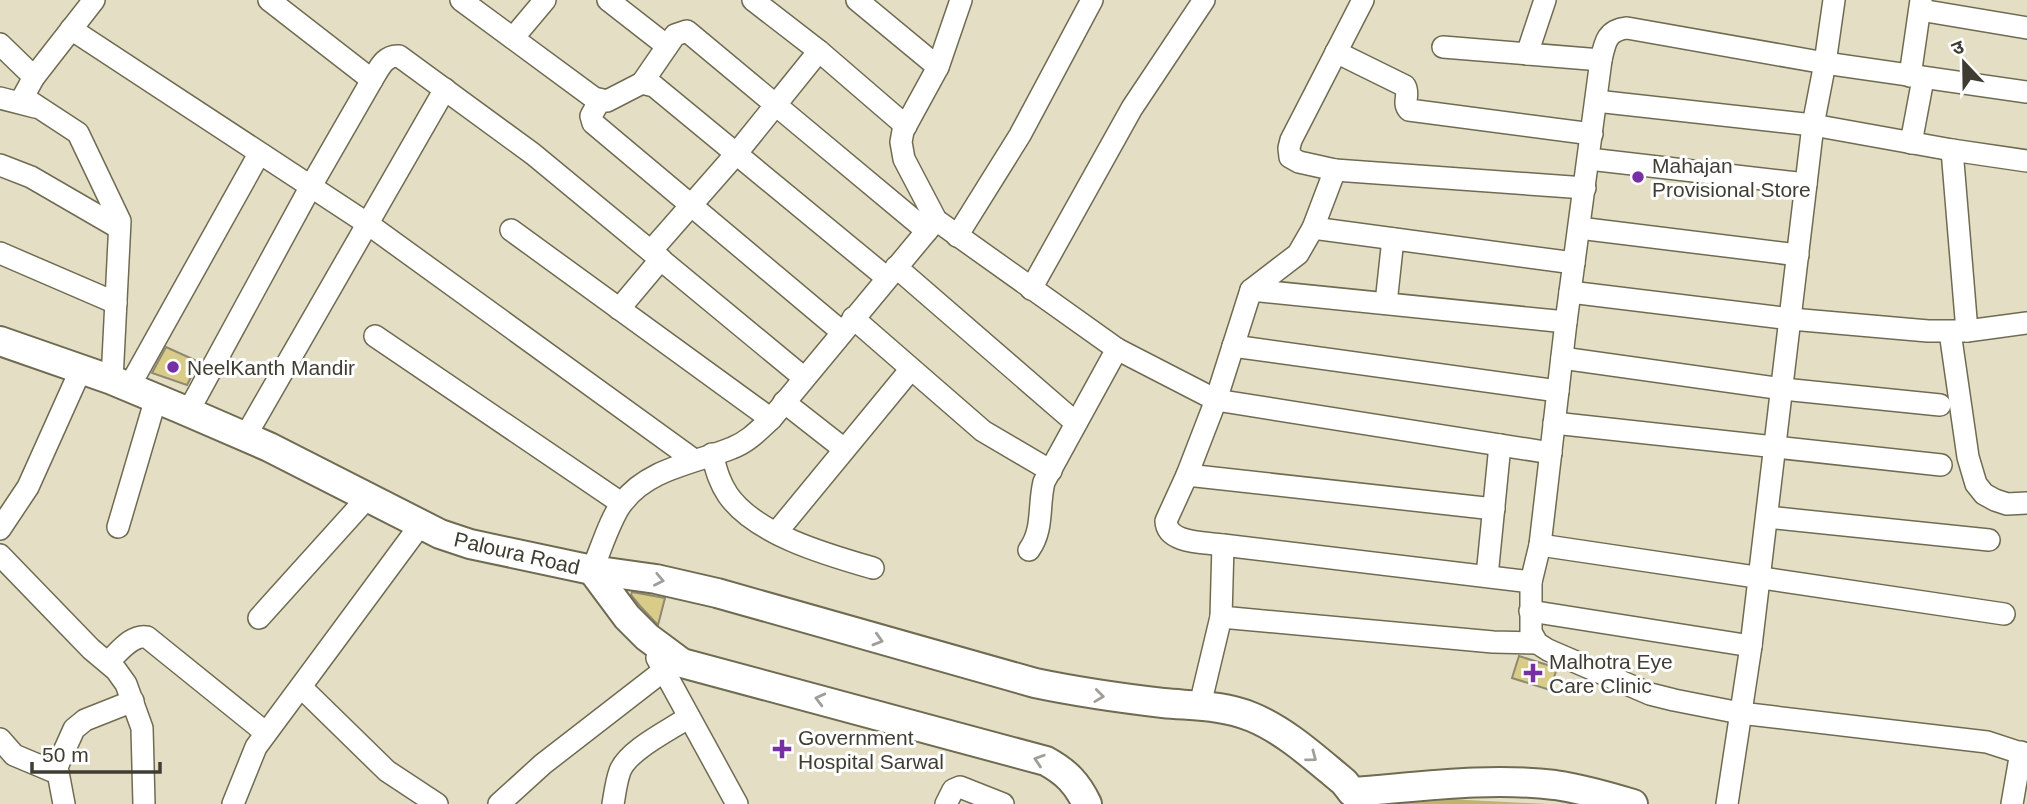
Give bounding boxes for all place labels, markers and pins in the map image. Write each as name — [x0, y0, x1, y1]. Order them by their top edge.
place label: Mahajan Provisional Store — [1652, 154, 1811, 201]
marker: Mahajan Provisional Store — [1630, 169, 1646, 185]
place label: NeelKanth Mandir — [187, 356, 355, 379]
marker: NeelKanth Mandir — [165, 359, 181, 375]
place label: Malhotra Eye Care Clinic — [1549, 650, 1673, 697]
marker: Malhotra Eye Care Clinic — [1523, 663, 1543, 683]
place label: Government Hospital Sarwal — [798, 726, 944, 773]
marker: Government Hospital Sarwal — [772, 739, 792, 759]

